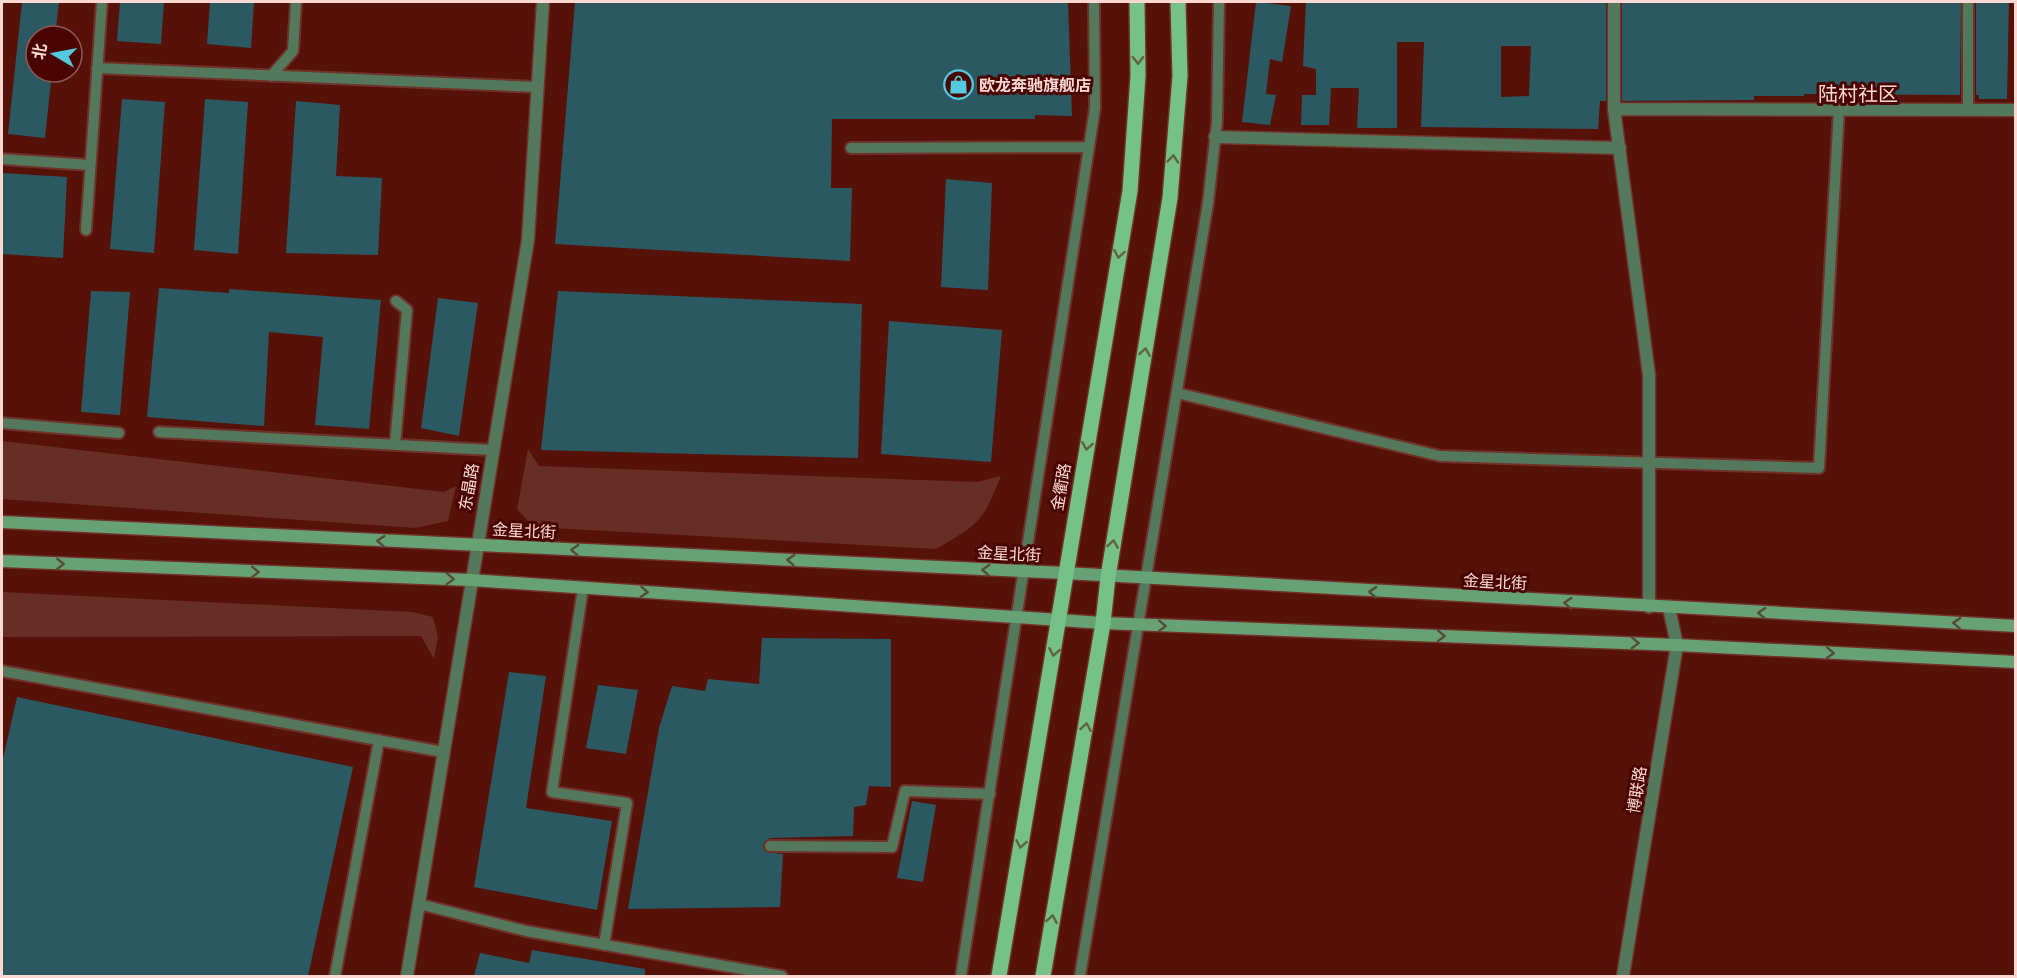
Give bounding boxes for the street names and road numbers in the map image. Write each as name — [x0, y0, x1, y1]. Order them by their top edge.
street label: 东晶路 — [454, 462, 484, 512]
street label: 金衢路 — [1046, 462, 1076, 512]
street label: 金星北街 — [491, 519, 557, 543]
street label: 金星北街 — [976, 542, 1042, 566]
street label: 金星北街 — [1462, 570, 1528, 594]
street label: 博联路 — [1623, 765, 1651, 815]

